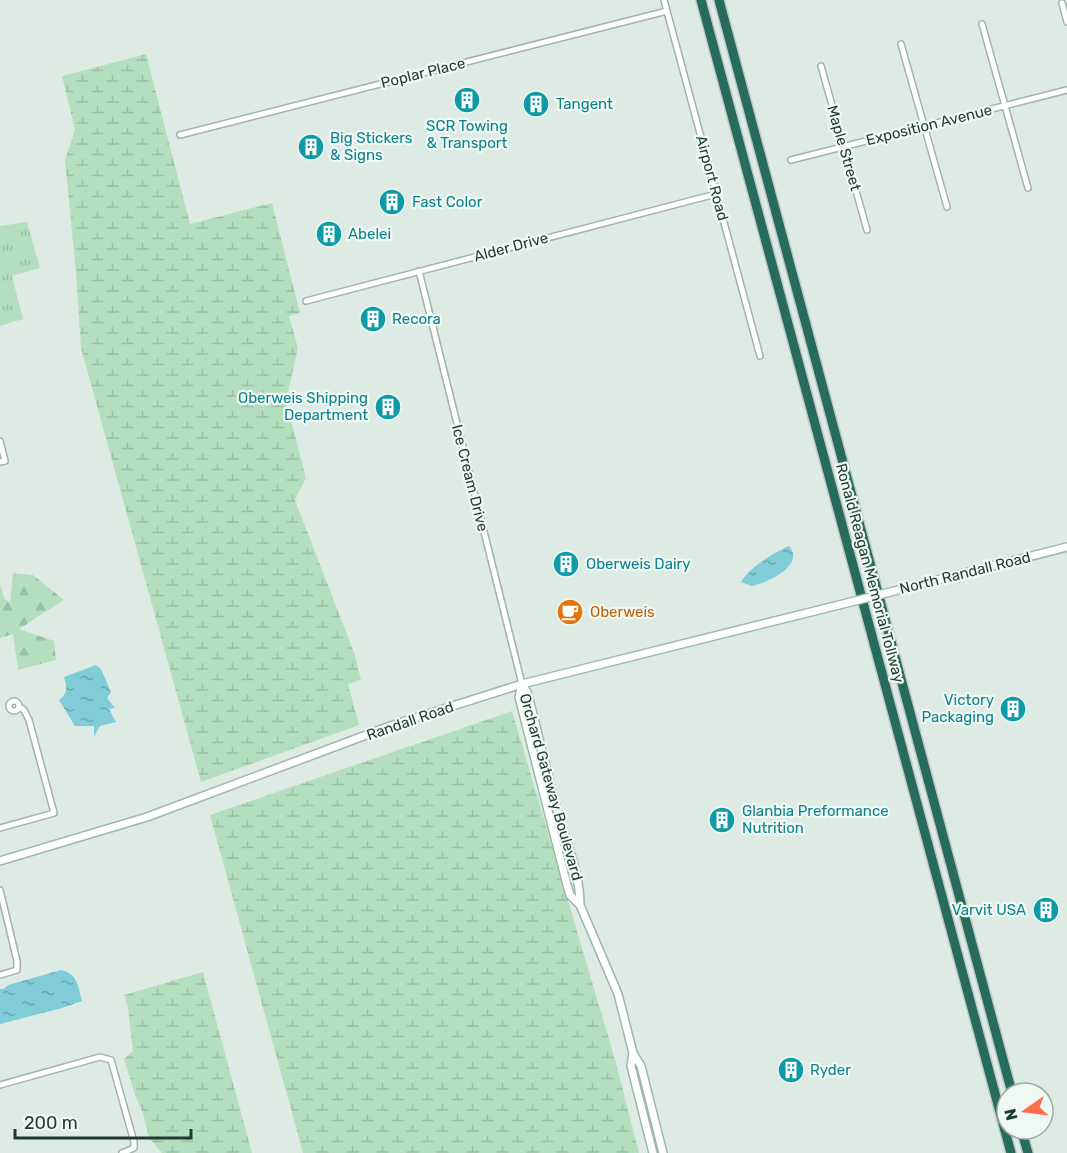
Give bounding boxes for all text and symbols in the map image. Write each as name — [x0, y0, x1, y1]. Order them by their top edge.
street label: Poplar Place — [379, 54, 467, 92]
building icon: SCR Towing & Transport — [452, 85, 482, 115]
building icon: Tangent — [521, 89, 551, 119]
place label: Tangent — [556, 95, 613, 113]
street label: Exposition Avenue — [864, 101, 994, 149]
street label: Maple Street — [823, 103, 865, 193]
place label: SCR Towing & Transport — [426, 117, 508, 152]
place label: Big Stickers & Signs — [330, 129, 413, 164]
building icon: Big Stickers & Signs — [296, 132, 326, 162]
street label: Airport Road — [692, 133, 732, 223]
building icon: Fast Color — [377, 187, 407, 217]
place label: Fast Color — [412, 193, 483, 211]
building icon: Abelei — [314, 219, 344, 249]
place label: Abelei — [348, 225, 391, 243]
street label: Alder Drive — [472, 228, 550, 266]
building icon: Recora — [358, 304, 388, 334]
place label: Recora — [392, 310, 441, 328]
place label: Oberweis Shipping Department — [238, 389, 368, 424]
building icon: Oberweis Shipping Department — [373, 392, 403, 422]
street label: Ice Cream Drive — [448, 423, 492, 533]
street label: Ronald Reagan Memorial Tollway — [832, 461, 908, 685]
street label: North Randall Road — [898, 548, 1032, 598]
building icon: Oberweis Dairy — [551, 549, 581, 579]
place label: Oberweis Dairy — [586, 555, 691, 573]
cafe icon: Oberweis — [555, 597, 585, 627]
place label: Oberweis — [590, 603, 655, 621]
street label: Orchard Gateway Boulevard — [516, 691, 586, 883]
place label: Victory Packaging — [921, 691, 994, 726]
building icon: Victory Packaging — [998, 694, 1028, 724]
street label: Randall Road — [364, 698, 456, 744]
place label: Glanbia Preformance Nutrition — [742, 802, 889, 837]
building icon: Glanbia Preformance Nutrition — [707, 805, 737, 835]
building icon: Varvit USA — [1031, 895, 1061, 925]
place label: Varvit USA — [952, 901, 1026, 919]
building icon: Ryder — [776, 1055, 806, 1085]
place label: Ryder — [810, 1061, 851, 1079]
north arrow — [995, 1081, 1055, 1141]
scale bar — [15, 1102, 190, 1140]
text: N — [1000, 1107, 1022, 1122]
text: 200 m — [24, 1112, 78, 1134]

